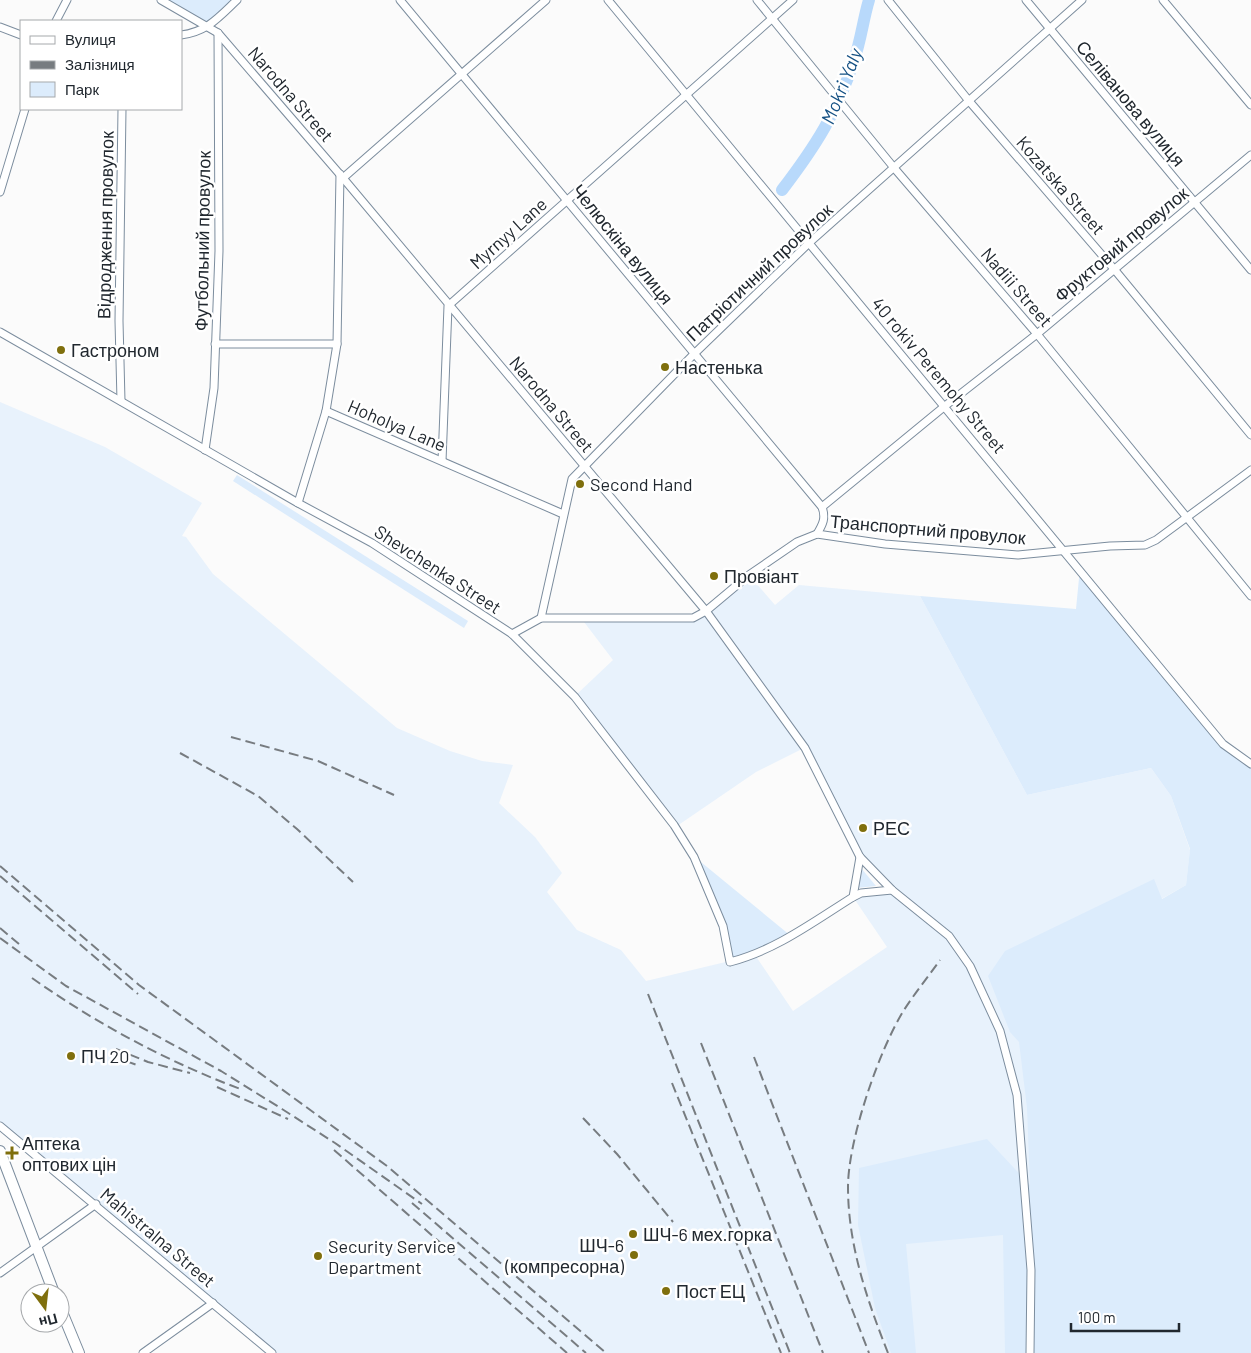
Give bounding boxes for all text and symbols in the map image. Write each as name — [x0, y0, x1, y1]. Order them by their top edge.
legend — [20, 20, 182, 110]
text: Вулиця — [65, 30, 116, 48]
street label: Селіванова вулиця — [1072, 36, 1190, 170]
street label: Narodna Street — [244, 42, 338, 146]
water label: Mokri Yaly — [815, 44, 867, 127]
text: Залізниця — [65, 55, 135, 73]
text: Парк — [65, 80, 99, 98]
street label: Відродження провулок — [92, 131, 118, 319]
street label: Kozatska Street — [1012, 131, 1110, 239]
street label: Футбольний провулок — [189, 150, 215, 331]
street label: Челюскіна вулиця — [568, 179, 678, 309]
street label: Фруктовий провулок — [1050, 181, 1193, 306]
street label: Myrnyy Lane — [465, 193, 551, 273]
street label: Патріотичний провулок — [681, 198, 837, 345]
street label: Nadiii Street — [977, 243, 1057, 331]
street label: 40 rokiv Peremohy Street — [867, 293, 1011, 457]
place label: Гастроном — [71, 339, 159, 361]
marker: Гастроном — [55, 344, 67, 356]
street label: Narodna Street — [505, 351, 599, 457]
place label: Настенька — [675, 356, 764, 378]
marker: Настенька — [659, 361, 671, 373]
street label: Hoholya Lane — [345, 394, 449, 456]
place label: Second Hand — [590, 473, 693, 495]
marker: Second Hand — [574, 478, 586, 490]
street label: Транспортний провулок — [829, 509, 1027, 549]
street label: Shevchenka Street — [370, 520, 506, 618]
place label: Провіант — [724, 565, 799, 587]
marker: Провіант — [708, 570, 720, 582]
place label: РЕС — [873, 817, 910, 839]
marker: РЕС — [857, 822, 869, 834]
place label: ПЧ 20 — [81, 1045, 129, 1067]
marker: ПЧ 20 — [65, 1050, 77, 1062]
place label: Аптека оптових цін — [22, 1132, 116, 1175]
marker: Аптека оптових цін — [6, 1147, 18, 1159]
street label: Mahistralna Street — [96, 1183, 220, 1291]
place label: ШЧ-6 мех.горка — [643, 1223, 773, 1245]
marker: ШЧ-6 мех.горка — [627, 1228, 639, 1240]
place label: ШЧ-6 (компресорна) — [504, 1234, 624, 1277]
place label: Security Service Department — [328, 1235, 456, 1278]
marker: ШЧ-6 (компресорна) — [628, 1249, 640, 1261]
marker: Security Service Department — [312, 1250, 324, 1262]
place label: Пост ЕЦ — [676, 1280, 745, 1302]
north arrow — [20, 1283, 70, 1333]
marker: Пост ЕЦ — [660, 1285, 672, 1297]
scale bar — [1071, 1300, 1178, 1332]
text: 100 m — [1078, 1308, 1116, 1326]
text: Пн — [37, 1310, 60, 1332]

